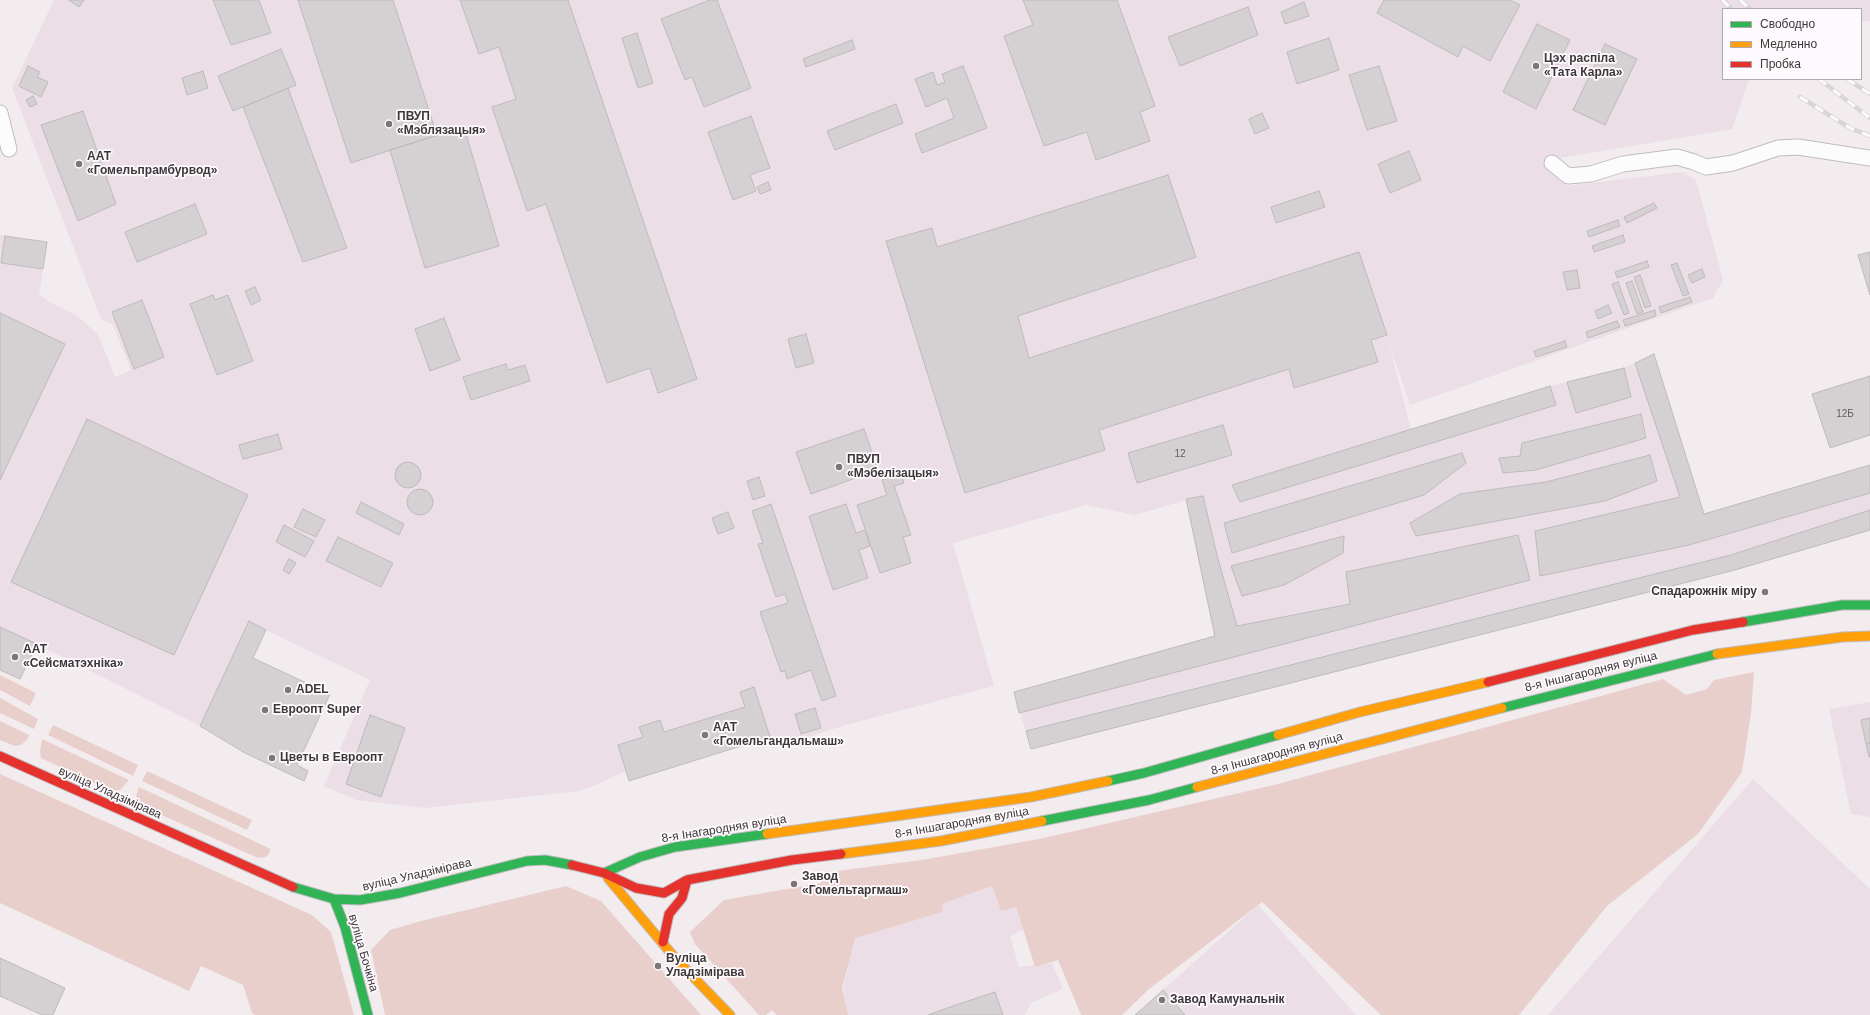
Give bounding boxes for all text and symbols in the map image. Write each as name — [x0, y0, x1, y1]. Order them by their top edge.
legend — [1722, 8, 1862, 80]
text: Свободно — [1760, 17, 1815, 31]
text: Медленно — [1760, 37, 1817, 51]
place label: Цэх распіла «Тата Карла» — [1544, 52, 1622, 80]
text: Пробка — [1760, 57, 1801, 71]
marker: Цэх распіла «Тата Карла» — [1531, 61, 1541, 71]
place label: ПВУП «Мэблязацыя» — [397, 110, 486, 138]
marker: ПВУП «Мэблязацыя» — [384, 119, 394, 129]
place label: ААТ «Гомельпрамбурвод» — [87, 150, 217, 178]
marker: ААТ «Гомельпрамбурвод» — [74, 159, 84, 169]
house number: 12Б — [1836, 408, 1854, 420]
house number: 12 — [1174, 448, 1186, 460]
place label: ПВУП «Мэбелізацыя» — [847, 453, 939, 481]
marker: ПВУП «Мэбелізацыя» — [834, 462, 844, 472]
place label: Спадарожнік міру — [1651, 585, 1757, 599]
marker: Спадарожнік міру — [1760, 587, 1770, 597]
place label: ААТ «Сейсматэхніка» — [23, 643, 123, 671]
street label: 8-я Іншагародняя вуліца — [1523, 649, 1659, 695]
marker: ААТ «Сейсматэхніка» — [10, 652, 20, 662]
place label: ADEL — [296, 683, 329, 697]
marker: ADEL — [283, 685, 293, 695]
place label: Евроопт Super — [273, 703, 361, 717]
marker: Евроопт Super — [260, 705, 270, 715]
place label: ААТ «Гомельгандальмаш» — [713, 721, 844, 749]
street label: 8-я Іншагародняя вуліца — [1210, 729, 1344, 779]
marker: ААТ «Гомельгандальмаш» — [700, 730, 710, 740]
place label: Цветы в Евроопт — [280, 751, 383, 765]
marker: Цветы в Евроопт — [267, 753, 277, 763]
street label: вуліца Уладзімірава — [56, 764, 164, 822]
street label: 8-я Іншагародняя вуліца — [894, 804, 1030, 842]
street label: 8-я Інагародняя вуліца — [661, 812, 787, 846]
street label: вуліца Уладзімірава — [361, 855, 473, 895]
place label: Завод «Гомельтаргмаш» — [802, 870, 908, 898]
marker: Завод «Гомельтаргмаш» — [789, 879, 799, 889]
street label: вуліца Бочкіна — [345, 912, 381, 994]
place label: Вуліца Уладзімірава — [666, 952, 744, 980]
marker: Вуліца Уладзімірава — [653, 961, 663, 971]
place label: Завод Камунальнік — [1170, 993, 1285, 1007]
marker: Завод Камунальнік — [1157, 995, 1167, 1005]

